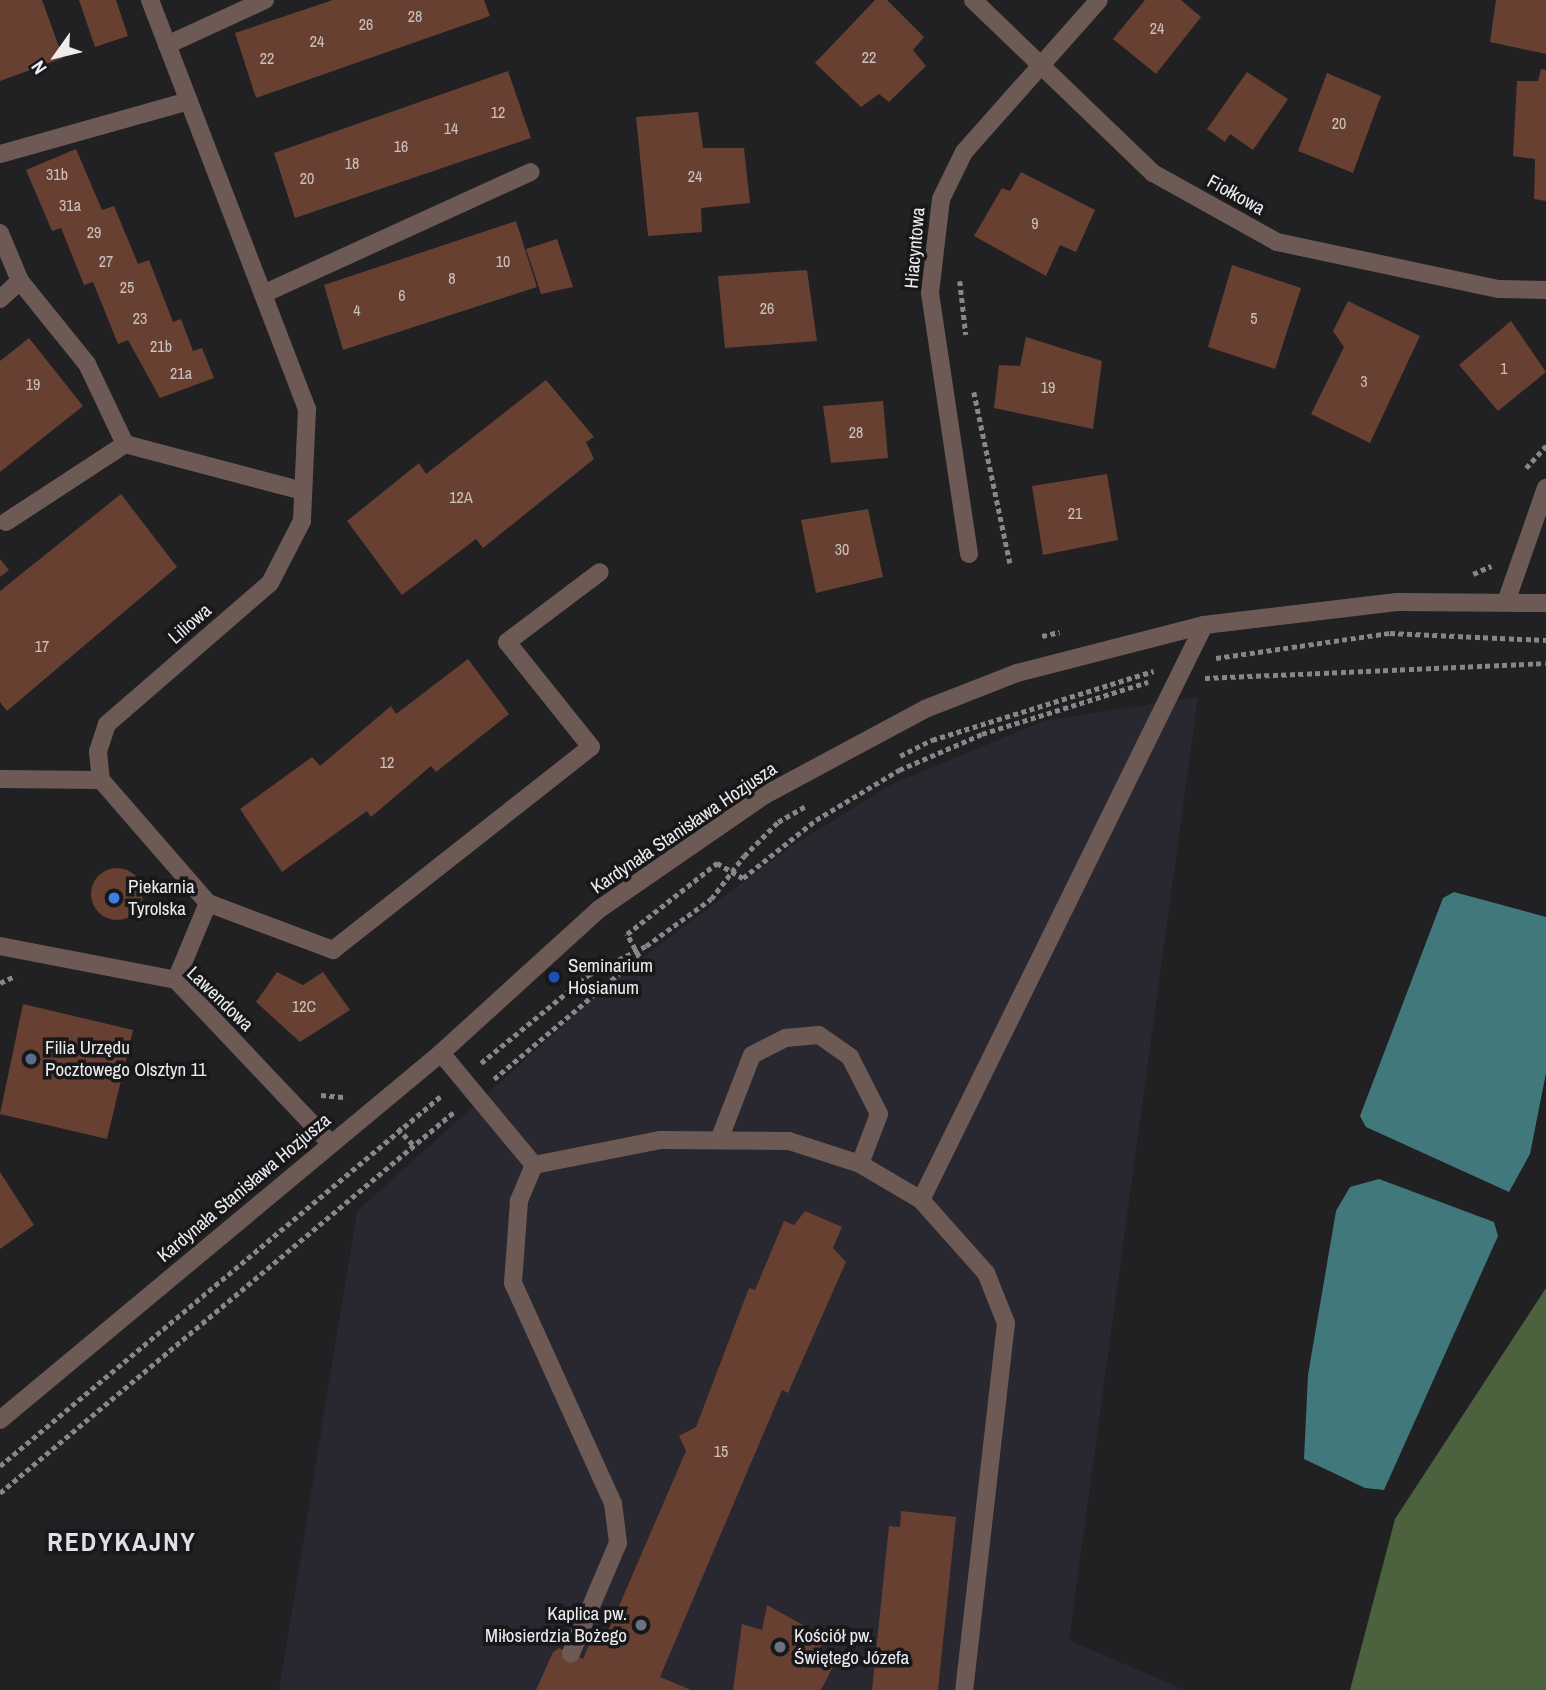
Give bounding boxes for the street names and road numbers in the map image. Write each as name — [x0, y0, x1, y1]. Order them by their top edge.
street label: Fiołkowa — [1203, 170, 1269, 220]
street label: Hiacyntowa — [900, 206, 930, 290]
street label: Liliowa — [164, 599, 216, 649]
street label: Kardynała Stanisława Hozjusza — [587, 757, 781, 899]
street label: Lawendowa — [182, 962, 258, 1036]
street label: Kardynała Stanisława Hozjusza — [153, 1109, 335, 1267]

